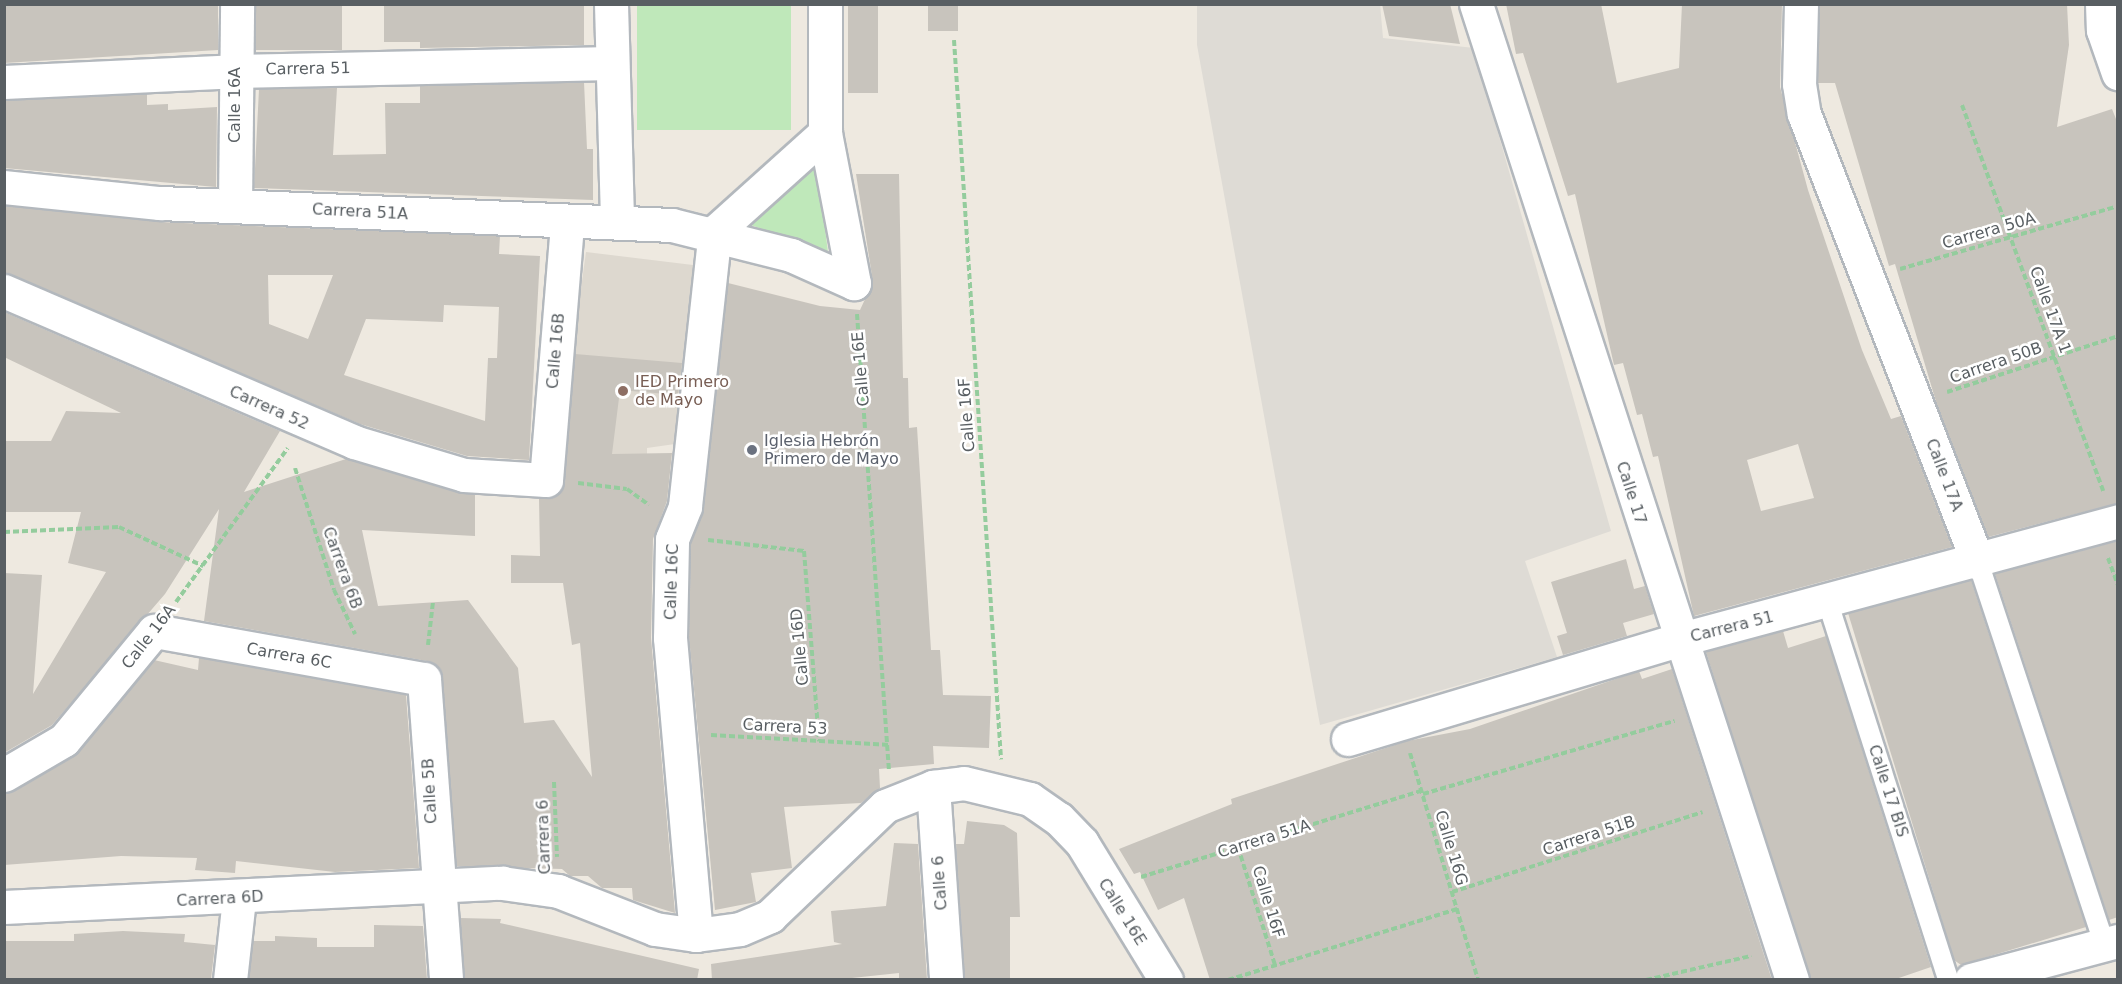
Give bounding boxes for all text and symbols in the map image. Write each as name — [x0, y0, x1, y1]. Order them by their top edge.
street label: Carrera 51 — [265, 59, 351, 79]
street label: Calle 16A — [225, 67, 245, 143]
street label: Carrera 51A — [312, 200, 408, 224]
street label: Carrera 50A — [1940, 209, 2038, 253]
street label: Calle 17A 1 — [2025, 264, 2075, 356]
street label: Calle 16B — [543, 312, 569, 390]
street label: Calle 16E — [848, 331, 874, 407]
street label: Carrera 50B — [1947, 338, 2045, 388]
place label: IED Primero de Mayo — [635, 372, 729, 410]
street label: Calle 16F — [955, 377, 979, 453]
street label: Carrera 52 — [226, 382, 312, 434]
marker: IED Primero de Mayo — [616, 384, 630, 398]
place label: Iglesia Hebrón Primero de Mayo — [764, 431, 899, 469]
street label: Calle 17A — [1921, 436, 1967, 514]
marker: Iglesia Hebrón Primero de Mayo — [745, 443, 759, 457]
street label: Calle 17 — [1612, 459, 1650, 527]
street label: Carrera 6B — [318, 524, 366, 612]
street label: Calle 16C — [661, 544, 683, 620]
street label: Calle 16A — [118, 601, 180, 673]
street label: Carrera 51 — [1688, 607, 1776, 647]
street label: Calle 16D — [787, 608, 813, 686]
street label: Carrera 6C — [245, 639, 333, 673]
street label: Carrera 53 — [742, 715, 828, 739]
street label: Calle 17 BIS — [1864, 742, 1912, 840]
street label: Calle 5B — [419, 758, 441, 824]
street label: Carrera 6 — [533, 799, 555, 875]
street label: Calle 16G — [1430, 808, 1472, 888]
street label: Carrera 51B — [1540, 812, 1638, 860]
street label: Carrera 51A — [1215, 816, 1313, 862]
street label: Calle 6 — [929, 855, 951, 911]
street label: Calle 16F — [1248, 864, 1288, 940]
street label: Calle 16E — [1094, 875, 1150, 949]
street label: Carrera 6D — [176, 887, 264, 911]

